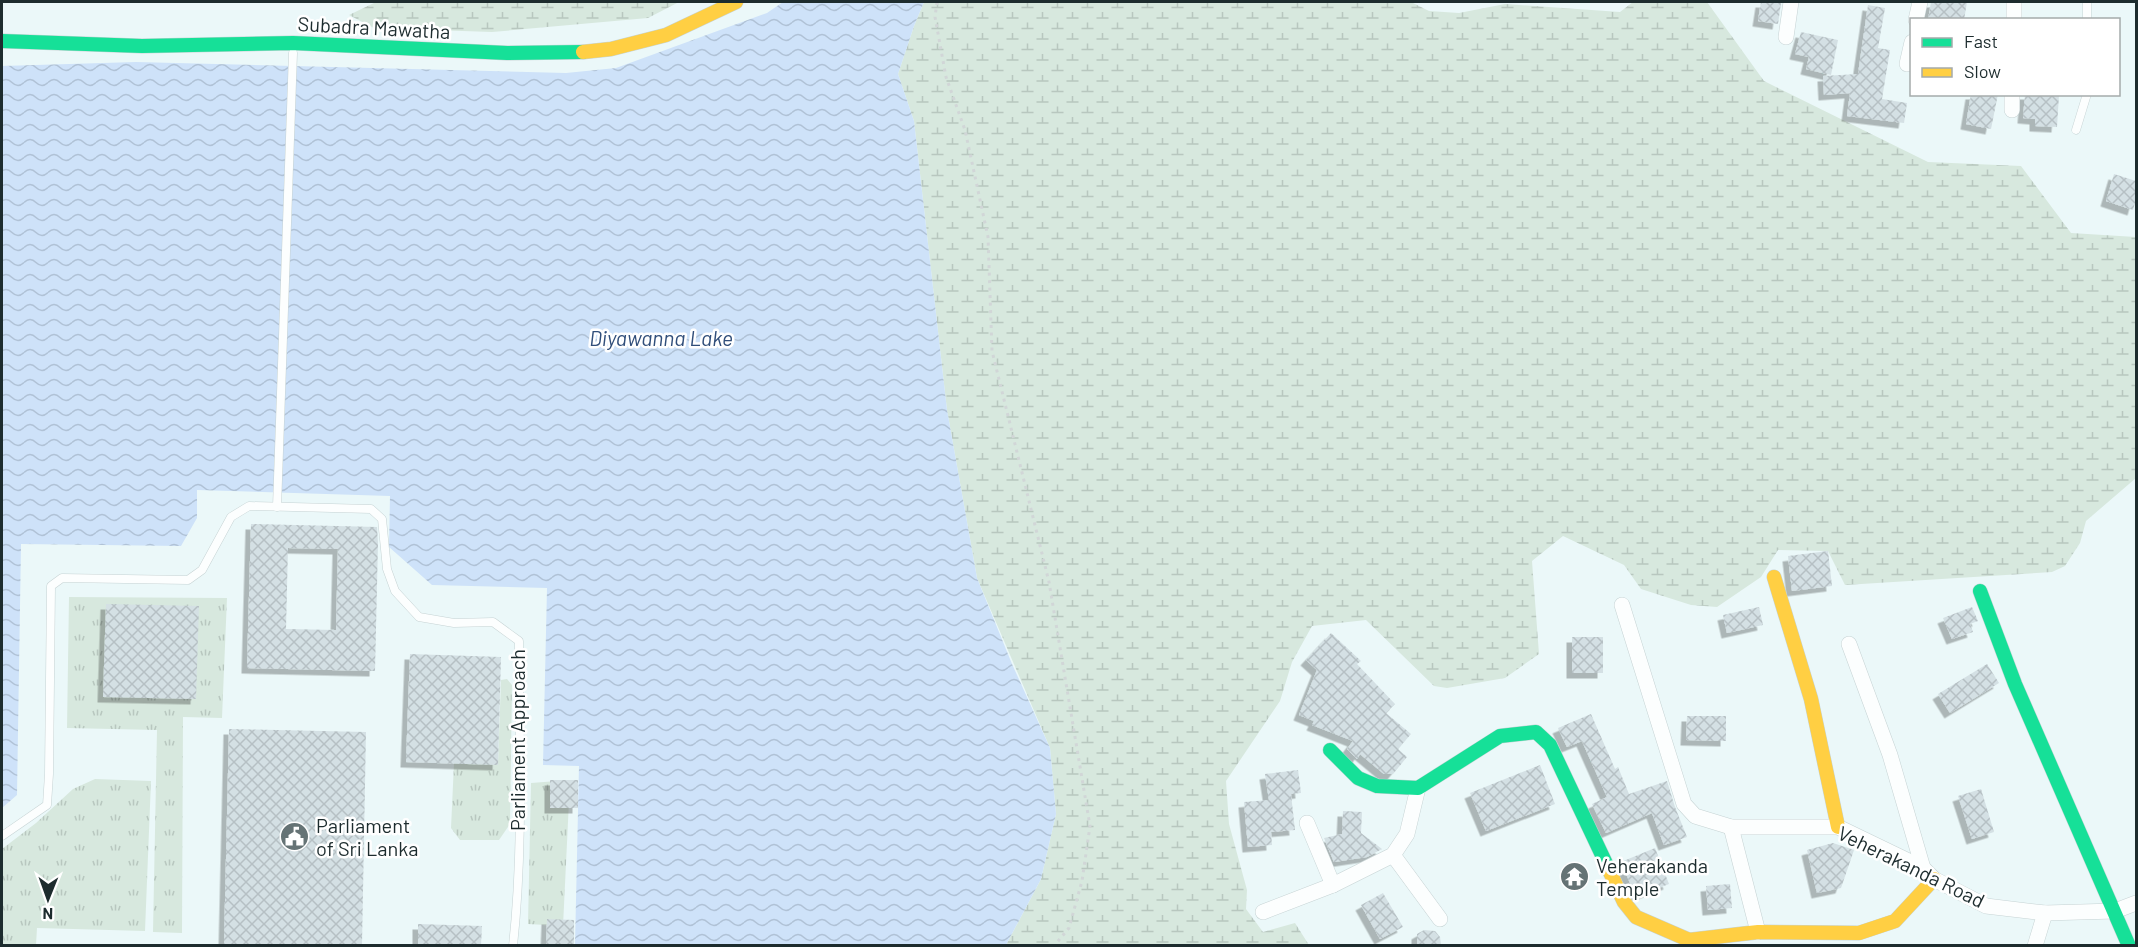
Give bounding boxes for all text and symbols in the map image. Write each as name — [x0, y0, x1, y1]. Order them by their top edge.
street label: Subadra Mawatha — [297, 11, 451, 43]
legend — [1910, 18, 2120, 96]
text: Fast — [1964, 30, 1998, 52]
text: Slow — [1964, 60, 2001, 82]
water label: Diyawanna Lake — [589, 325, 733, 350]
street label: Parliament Approach — [505, 649, 529, 831]
place label: Parliament of Sri Lanka — [316, 813, 418, 860]
street label: Veherakanda Road — [1834, 820, 1989, 912]
public building icon: Parliament of Sri Lanka — [279, 821, 311, 853]
place label: Veherakanda Temple — [1596, 853, 1708, 900]
temple icon: Veherakanda Temple — [1559, 861, 1591, 893]
north arrow — [18, 869, 78, 929]
text: N — [42, 905, 53, 924]

